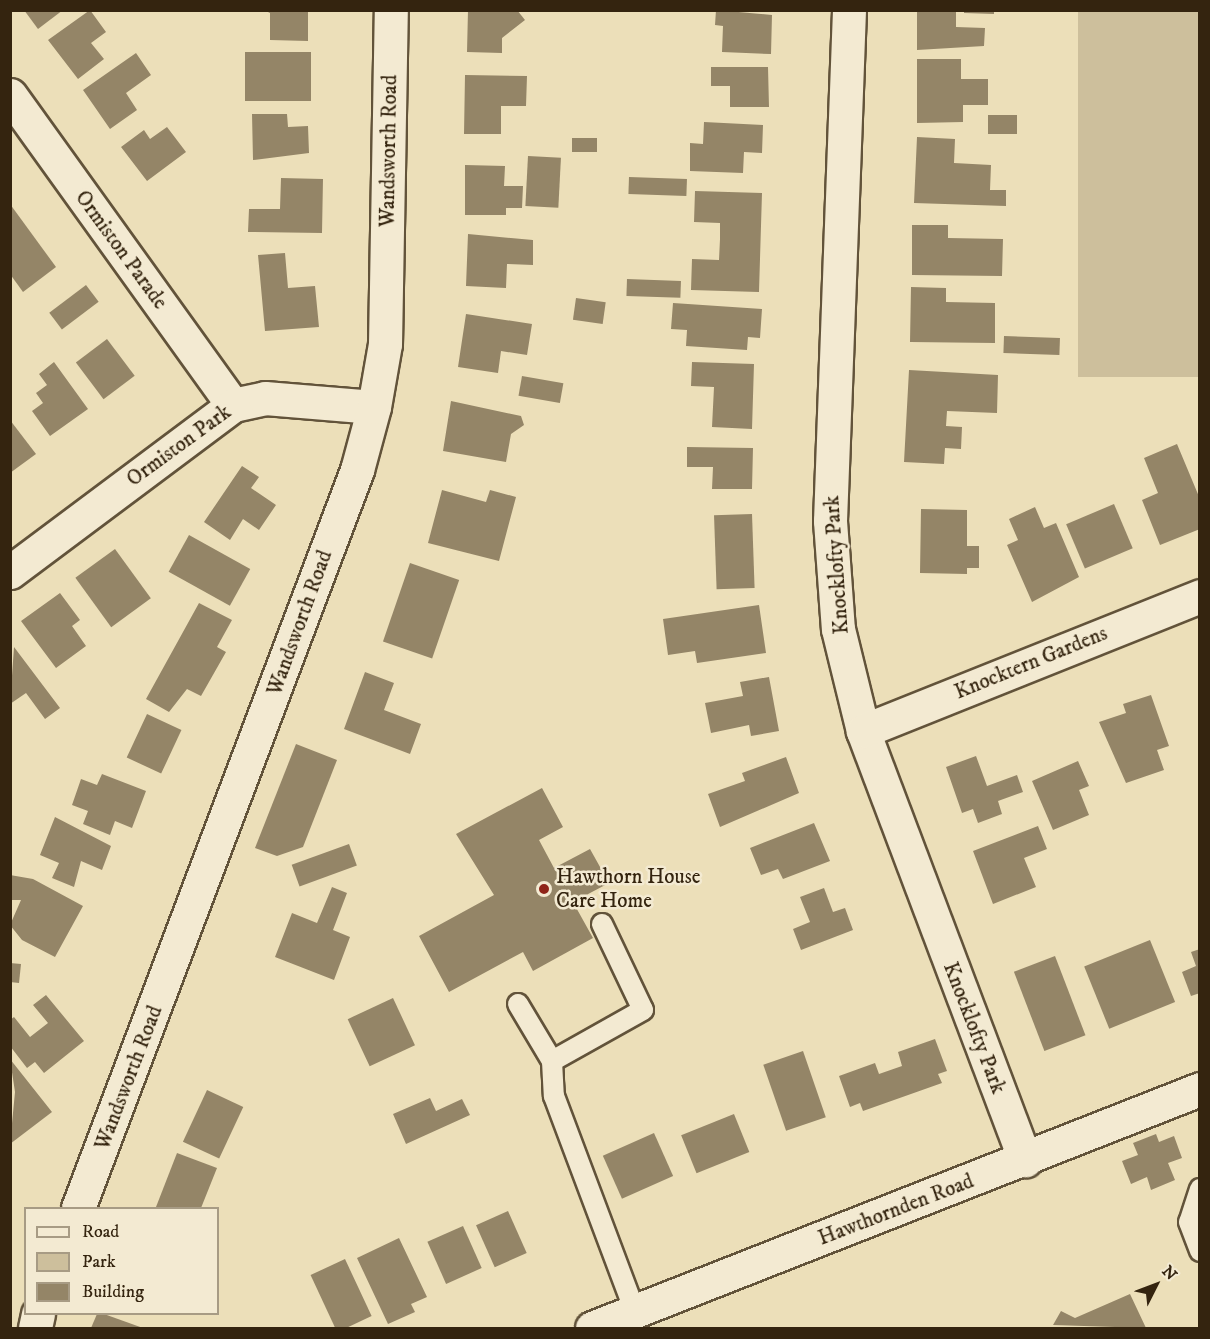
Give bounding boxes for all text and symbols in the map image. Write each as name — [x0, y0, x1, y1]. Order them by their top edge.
street label: Wandsworth Road — [375, 75, 403, 227]
street label: Ormiston Parade — [70, 186, 172, 314]
street label: Ormiston Park — [122, 400, 236, 492]
street label: Knocklofty Park — [820, 495, 854, 635]
street label: Wandsworth Road — [262, 547, 338, 699]
street label: Knocktern Gardens — [951, 621, 1111, 705]
place label: Hawthorn House Care Home — [556, 864, 700, 914]
marker: Hawthorn House Care Home — [537, 882, 551, 896]
street label: Knocklofty Park — [937, 959, 1011, 1097]
street label: Wandsworth Road — [90, 1002, 168, 1154]
street label: Hawthornden Road — [815, 1169, 977, 1251]
legend — [24, 1207, 219, 1315]
text: Road — [82, 1221, 119, 1243]
text: Park — [82, 1251, 116, 1273]
north arrow — [1126, 1255, 1186, 1315]
text: N — [1158, 1261, 1181, 1285]
text: Building — [82, 1281, 144, 1303]

